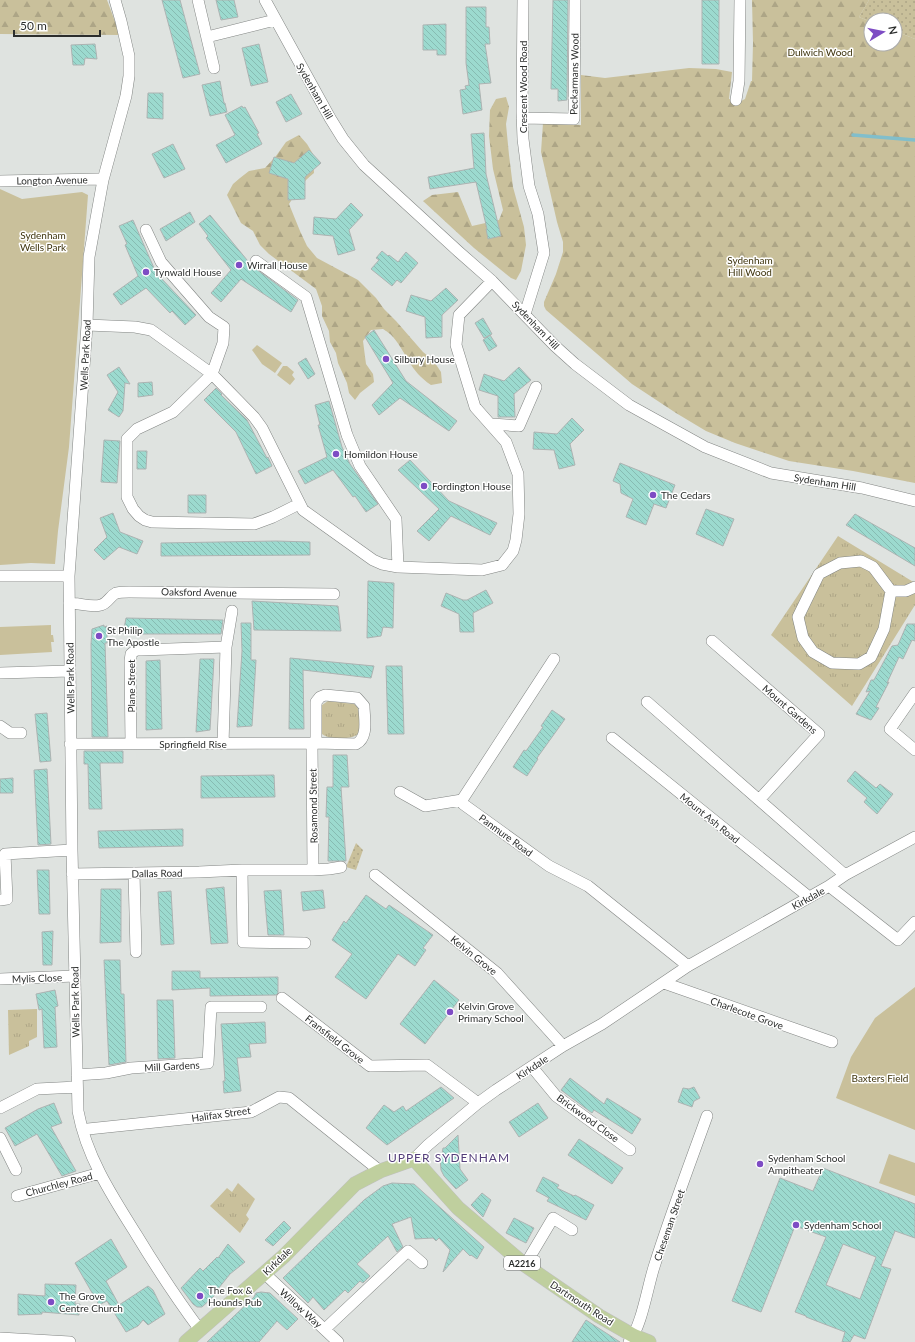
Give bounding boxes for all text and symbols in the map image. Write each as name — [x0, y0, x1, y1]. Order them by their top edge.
scale bar — [14, 12, 100, 38]
north arrow — [863, 12, 903, 52]
text: 50 m — [20, 18, 47, 33]
text: N — [886, 25, 900, 35]
street label: Peckarmans Wood — [567, 33, 581, 115]
street label: Crescent Wood Road — [517, 41, 529, 133]
park label: Dulwich Wood — [787, 46, 853, 58]
street label: Sydenham Hill — [294, 61, 336, 121]
street label: Longton Avenue — [16, 173, 88, 187]
park label: Sydenham Wells Park — [20, 229, 67, 253]
park label: Sydenham Hill Wood — [727, 254, 773, 278]
place label: Wirrall House — [247, 259, 308, 271]
marker: Wirrall House — [234, 260, 244, 270]
place label: Tynwald House — [154, 266, 221, 278]
marker: Tynwald House — [141, 267, 151, 277]
street label: Sydenham Hill — [510, 298, 562, 352]
street label: Wells Park Road — [77, 319, 93, 391]
place label: Silbury House — [394, 353, 455, 365]
marker: Silbury House — [381, 354, 391, 364]
place label: Homildon House — [344, 448, 418, 460]
marker: Homildon House — [331, 449, 341, 459]
street label: Sydenham Hill — [793, 471, 857, 493]
place label: Fordington House — [432, 480, 511, 492]
marker: Fordington House — [419, 481, 429, 491]
place label: The Cedars — [661, 489, 711, 501]
marker: The Cedars — [648, 490, 658, 500]
street label: Oaksford Avenue — [161, 585, 237, 599]
place label: St Philip The Apostle — [107, 624, 160, 648]
marker: St Philip The Apostle — [94, 631, 104, 641]
street label: Wells Park Road — [63, 642, 77, 714]
street label: Plane Street — [125, 659, 137, 713]
street label: Mount Gardens — [760, 682, 820, 736]
street label: Springfield Rise — [159, 738, 227, 750]
street label: Rosamond Street — [306, 768, 320, 844]
street label: Mount Ash Road — [678, 790, 742, 846]
street label: Panmure Road — [477, 811, 535, 859]
street label: Dallas Road — [131, 867, 183, 879]
street label: Kirkdale — [789, 884, 827, 912]
street label: Kelvin Grove — [448, 933, 500, 977]
street label: Wells Park Road — [68, 966, 82, 1038]
street label: Mylis Close — [12, 971, 62, 985]
street label: Charlecote Grove — [709, 994, 785, 1032]
place label: Kelvin Grove Primary School — [458, 1000, 524, 1024]
marker: Kelvin Grove Primary School — [445, 1007, 455, 1017]
street label: Fransfield Grove — [303, 1012, 367, 1066]
street label: Kirkdale — [514, 1052, 550, 1082]
street label: Mill Gardens — [144, 1059, 200, 1073]
park label: Baxters Field — [852, 1072, 908, 1084]
street label: Brickwood Close — [555, 1091, 621, 1145]
street label: Halifax Street — [191, 1104, 252, 1124]
district label: UPPER SYDENHAM — [388, 1150, 510, 1165]
place label: Sydenham School Ampitheater — [768, 1152, 845, 1176]
marker: Sydenham School Ampitheater — [755, 1159, 765, 1169]
street label: Churchley Road — [24, 1169, 94, 1199]
street label: Cheseman Street — [651, 1187, 687, 1262]
place label: Sydenham School — [804, 1219, 881, 1231]
marker: Sydenham School — [791, 1220, 801, 1230]
street label: Kirkdale — [260, 1244, 294, 1278]
road number: A2216 — [504, 1256, 540, 1270]
street label: Dartmouth Road — [548, 1278, 616, 1328]
place label: The Fox & Hounds Pub — [208, 1284, 262, 1308]
street label: Willow Way — [277, 1286, 325, 1331]
place label: The Grove Centre Church — [59, 1290, 123, 1314]
marker: The Fox & Hounds Pub — [195, 1291, 205, 1301]
marker: The Grove Centre Church — [46, 1297, 56, 1307]

